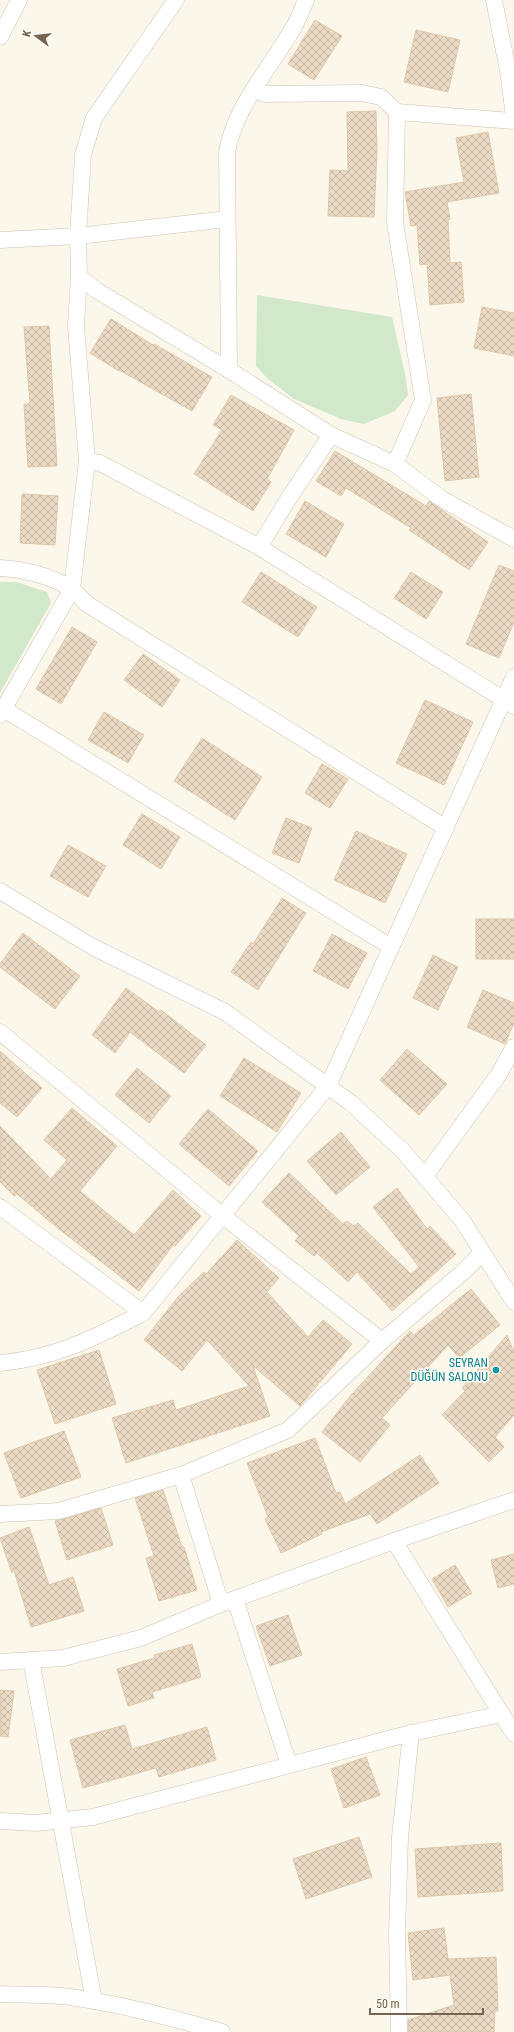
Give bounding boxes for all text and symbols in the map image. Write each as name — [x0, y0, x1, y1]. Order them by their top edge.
north arrow — [16, 16, 56, 56]
text: K — [20, 28, 34, 38]
place label: SEYRAN DÜĞÜN SALONU — [411, 1356, 488, 1384]
marker: SEYRAN DÜĞÜN SALONU — [491, 1365, 501, 1375]
scale bar — [370, 1990, 483, 2016]
text: 50 m — [376, 1997, 400, 2011]

